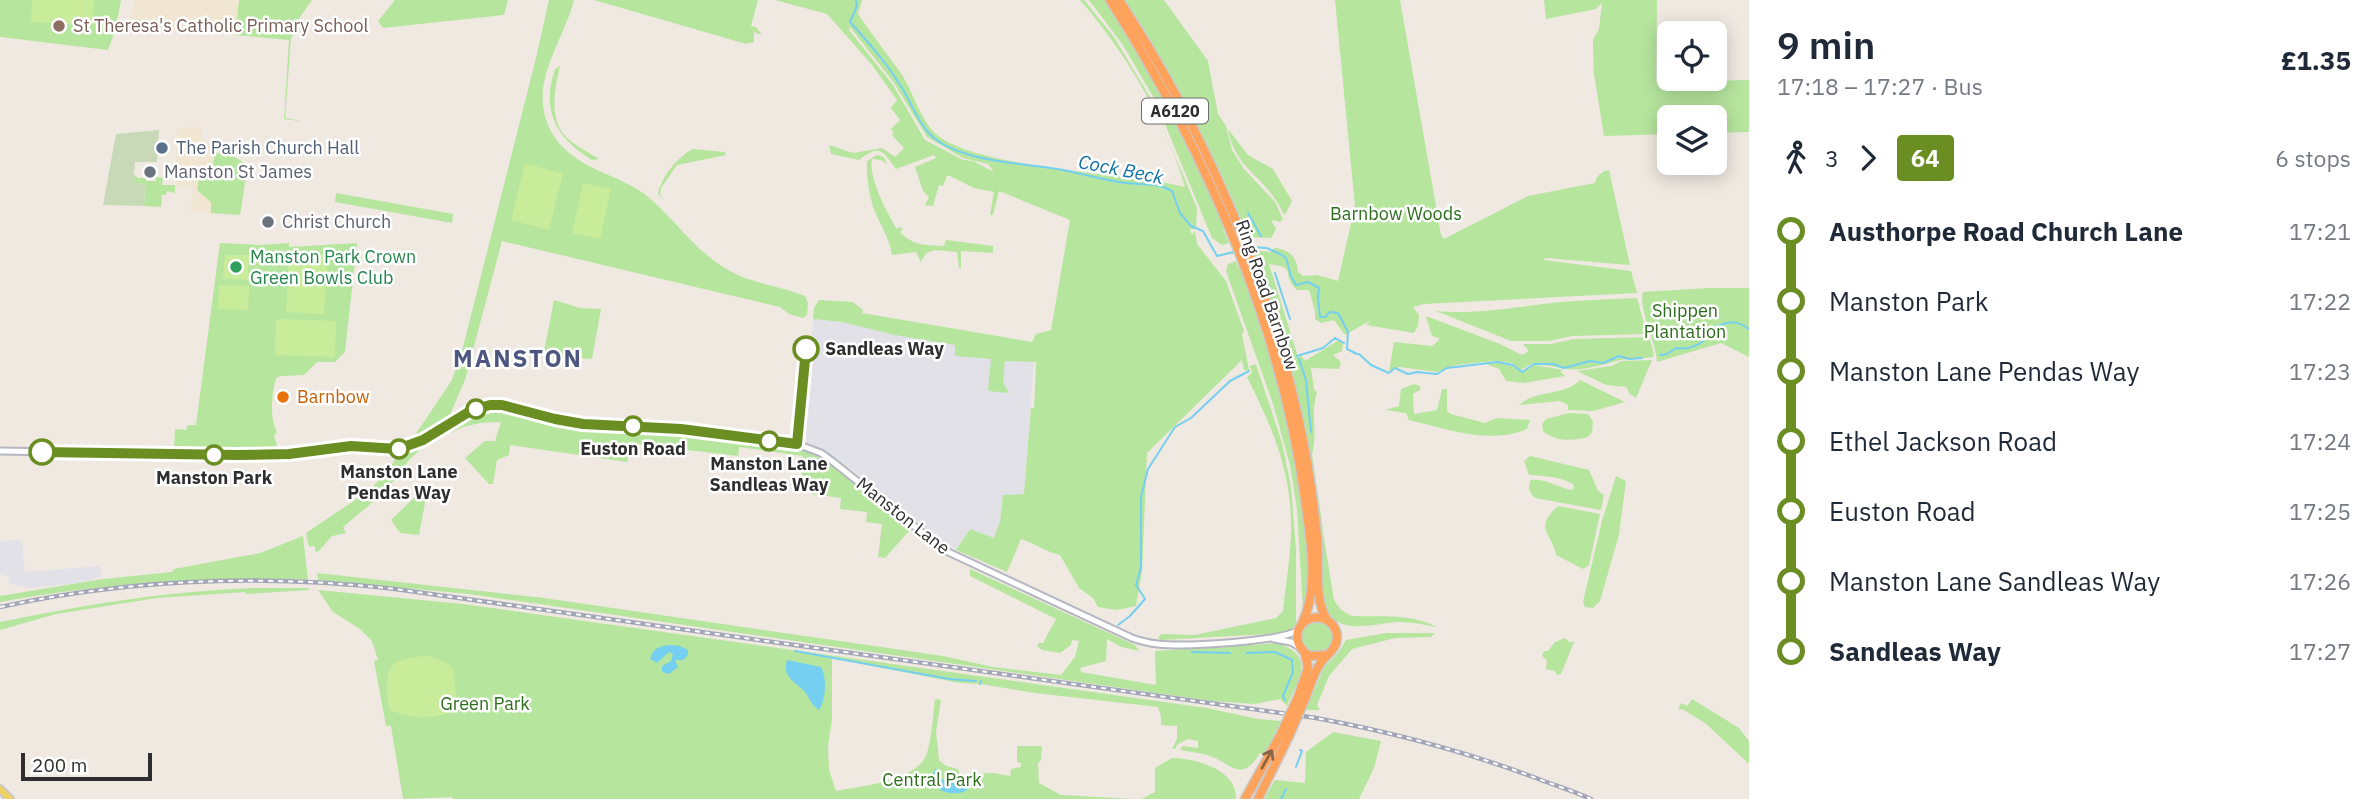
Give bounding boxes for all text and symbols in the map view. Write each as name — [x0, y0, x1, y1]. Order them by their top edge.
place label: St Theresa's Catholic Primary School — [73, 14, 368, 37]
marker: St Theresa's Catholic Primary School — [51, 18, 67, 34]
text: 9 min — [1777, 20, 1875, 69]
map controls — [1657, 21, 1727, 175]
button: locate — [1657, 21, 1727, 91]
text: £1.35 — [2281, 43, 2351, 77]
text: 17:18 – 17:27 · Bus — [1777, 71, 1983, 101]
road number: A6120 — [1142, 99, 1208, 124]
button: layers — [1657, 105, 1727, 175]
place label: The Parish Church Hall — [176, 136, 359, 159]
icon: walk — [1777, 139, 1815, 177]
icon: forward — [1849, 139, 1887, 177]
marker: The Parish Church Hall — [154, 140, 170, 156]
text: 64 — [1911, 142, 1940, 174]
text: 3 — [1825, 143, 1839, 173]
text: 6 stops — [2275, 143, 2351, 173]
water label: Cock Beck — [1076, 149, 1167, 189]
place label: Manston St James — [164, 160, 312, 183]
marker: Manston St James — [142, 164, 158, 180]
park label: Barnbow Woods — [1330, 202, 1462, 225]
place label: Christ Church — [282, 210, 391, 233]
marker: Christ Church — [260, 214, 276, 230]
text: Austhorpe Road Church Lane — [1829, 214, 2183, 248]
street label: Ring Road Barnbow — [1231, 216, 1304, 373]
text: 17:21 — [2289, 216, 2351, 246]
place label: Manston Park Crown Green Bowls Club — [250, 245, 416, 289]
marker: Manston Park Crown Green Bowls Club — [228, 259, 244, 275]
text: Manston Park — [1829, 284, 1988, 318]
text: 17:22 — [2289, 286, 2351, 316]
park label: Shippen Plantation — [1644, 299, 1726, 343]
marker: Sandleas Way — [793, 336, 819, 362]
place label: Sandleas Way — [825, 337, 944, 360]
district label: MANSTON — [453, 342, 583, 374]
text: Manston Lane Pendas Way — [1829, 354, 2139, 388]
text: 17:23 — [2289, 356, 2351, 386]
place label: Barnbow — [297, 385, 370, 408]
marker: Barnbow — [275, 389, 291, 405]
unlabelled marker — [466, 399, 486, 419]
marker: Euston Road — [623, 416, 643, 436]
text: Ethel Jackson Road — [1829, 424, 2057, 458]
text: 17:24 — [2289, 426, 2351, 456]
marker: Manston Lane Sandleas Way — [759, 431, 779, 451]
place label: Euston Road — [580, 437, 686, 460]
unlabelled marker — [29, 439, 55, 465]
marker: Manston Lane Pendas Way — [389, 439, 409, 459]
marker: Manston Park — [204, 445, 224, 465]
place label: Manston Lane Sandleas Way — [710, 452, 829, 496]
place label: Manston Lane Pendas Way — [340, 460, 458, 504]
place label: Manston Park — [156, 466, 273, 489]
street label: Manston Lane — [852, 472, 955, 559]
text: Euston Road — [1829, 494, 1976, 528]
text: 17:25 — [2289, 496, 2351, 526]
text: Manston Lane Sandleas Way — [1829, 564, 2160, 598]
text: 17:26 — [2289, 566, 2351, 596]
text: Sandleas Way — [1829, 634, 2001, 668]
text: 17:27 — [2289, 636, 2351, 666]
park label: Green Park — [440, 692, 530, 715]
one-way arrow — [1260, 749, 1274, 769]
scale bar — [21, 750, 152, 782]
text: 200 m — [32, 753, 87, 777]
park label: Central Park — [882, 768, 982, 791]

